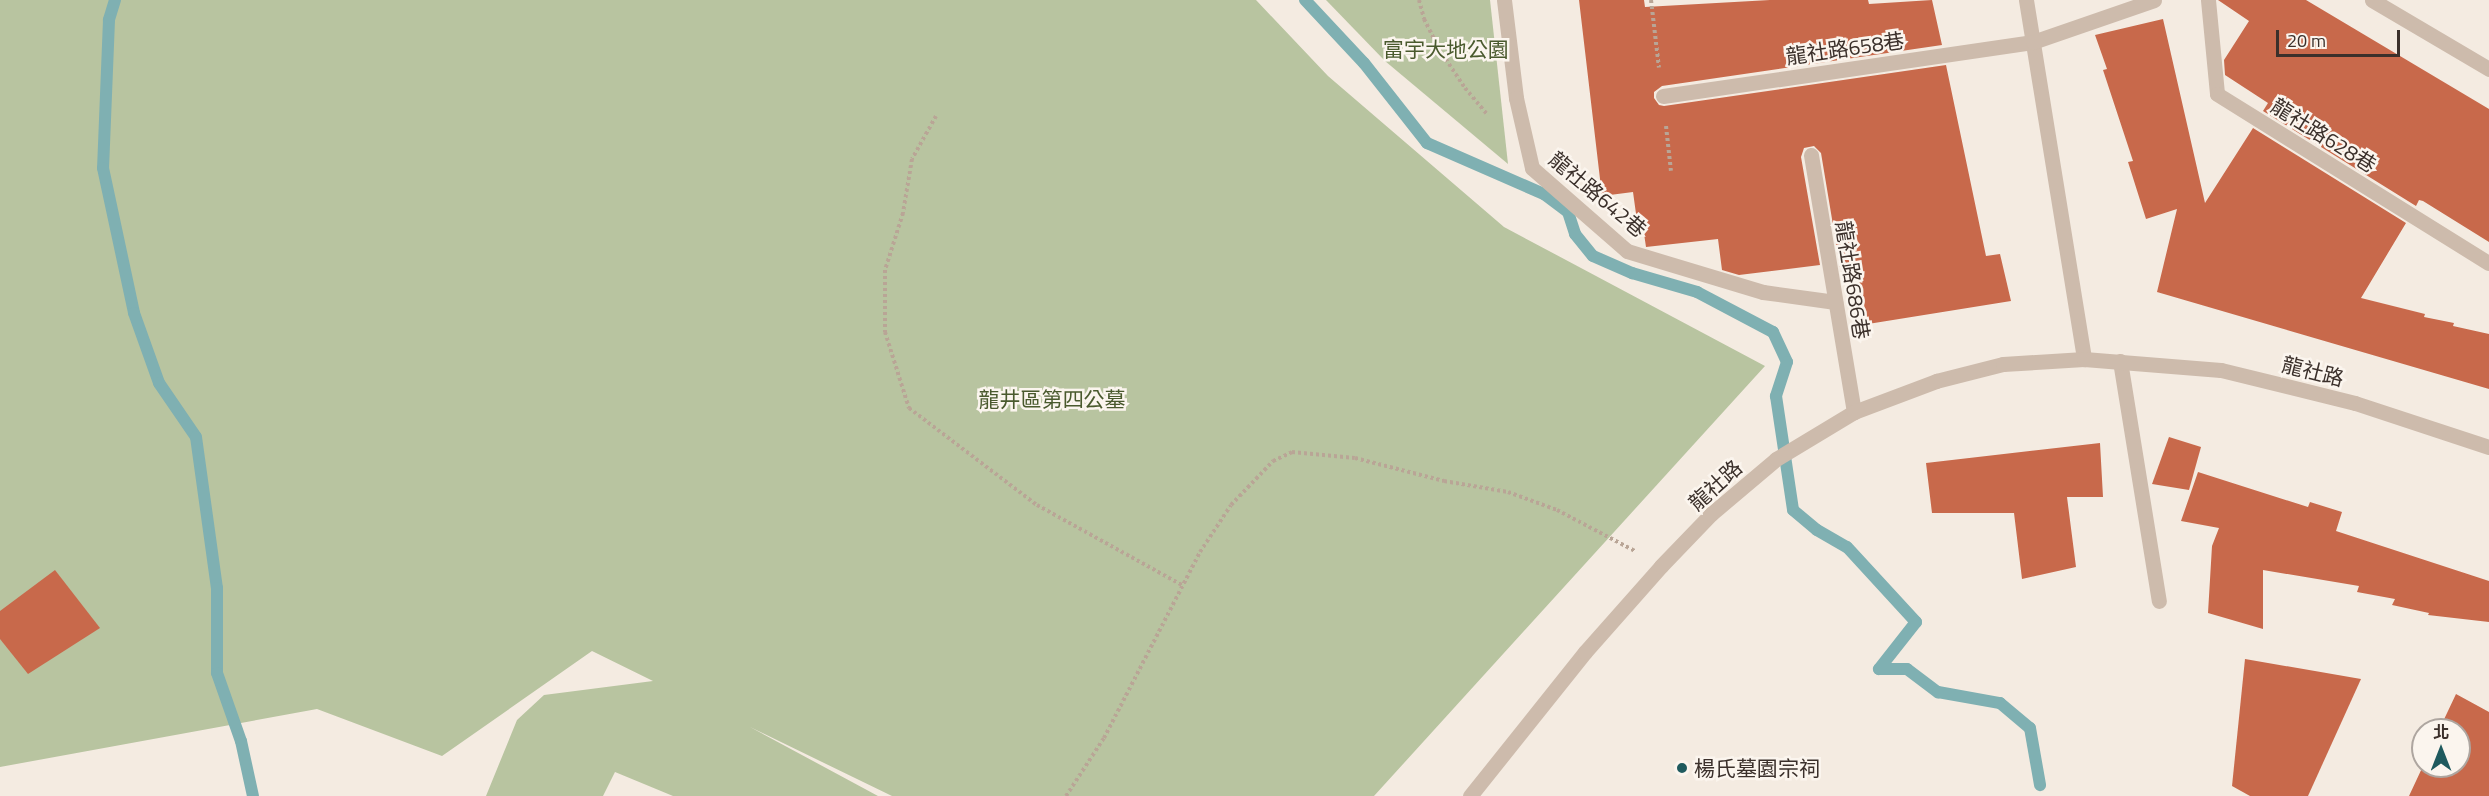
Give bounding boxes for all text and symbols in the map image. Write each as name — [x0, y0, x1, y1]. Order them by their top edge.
scale bar — [2279, 18, 2404, 56]
street label: 龍社路658巷 — [1784, 27, 1906, 69]
text: 20 m — [2287, 27, 2326, 54]
park label: 富宇大地公園 — [1383, 36, 1509, 62]
street label: 龍社路628巷 — [2267, 93, 2381, 177]
street label: 龍社路642巷 — [1544, 146, 1652, 242]
street label: 龍社路686巷 — [1831, 219, 1875, 341]
street label: 龍社路 — [2279, 351, 2347, 391]
park label: 龍井區第四公墓 — [979, 386, 1125, 412]
street label: 龍社路 — [1683, 455, 1747, 515]
north arrow — [2411, 718, 2471, 778]
text: 北 — [2433, 720, 2449, 744]
place label: 楊氏墓園宗祠 — [1694, 755, 1820, 781]
marker: 楊氏墓園宗祠 — [1675, 761, 1689, 775]

